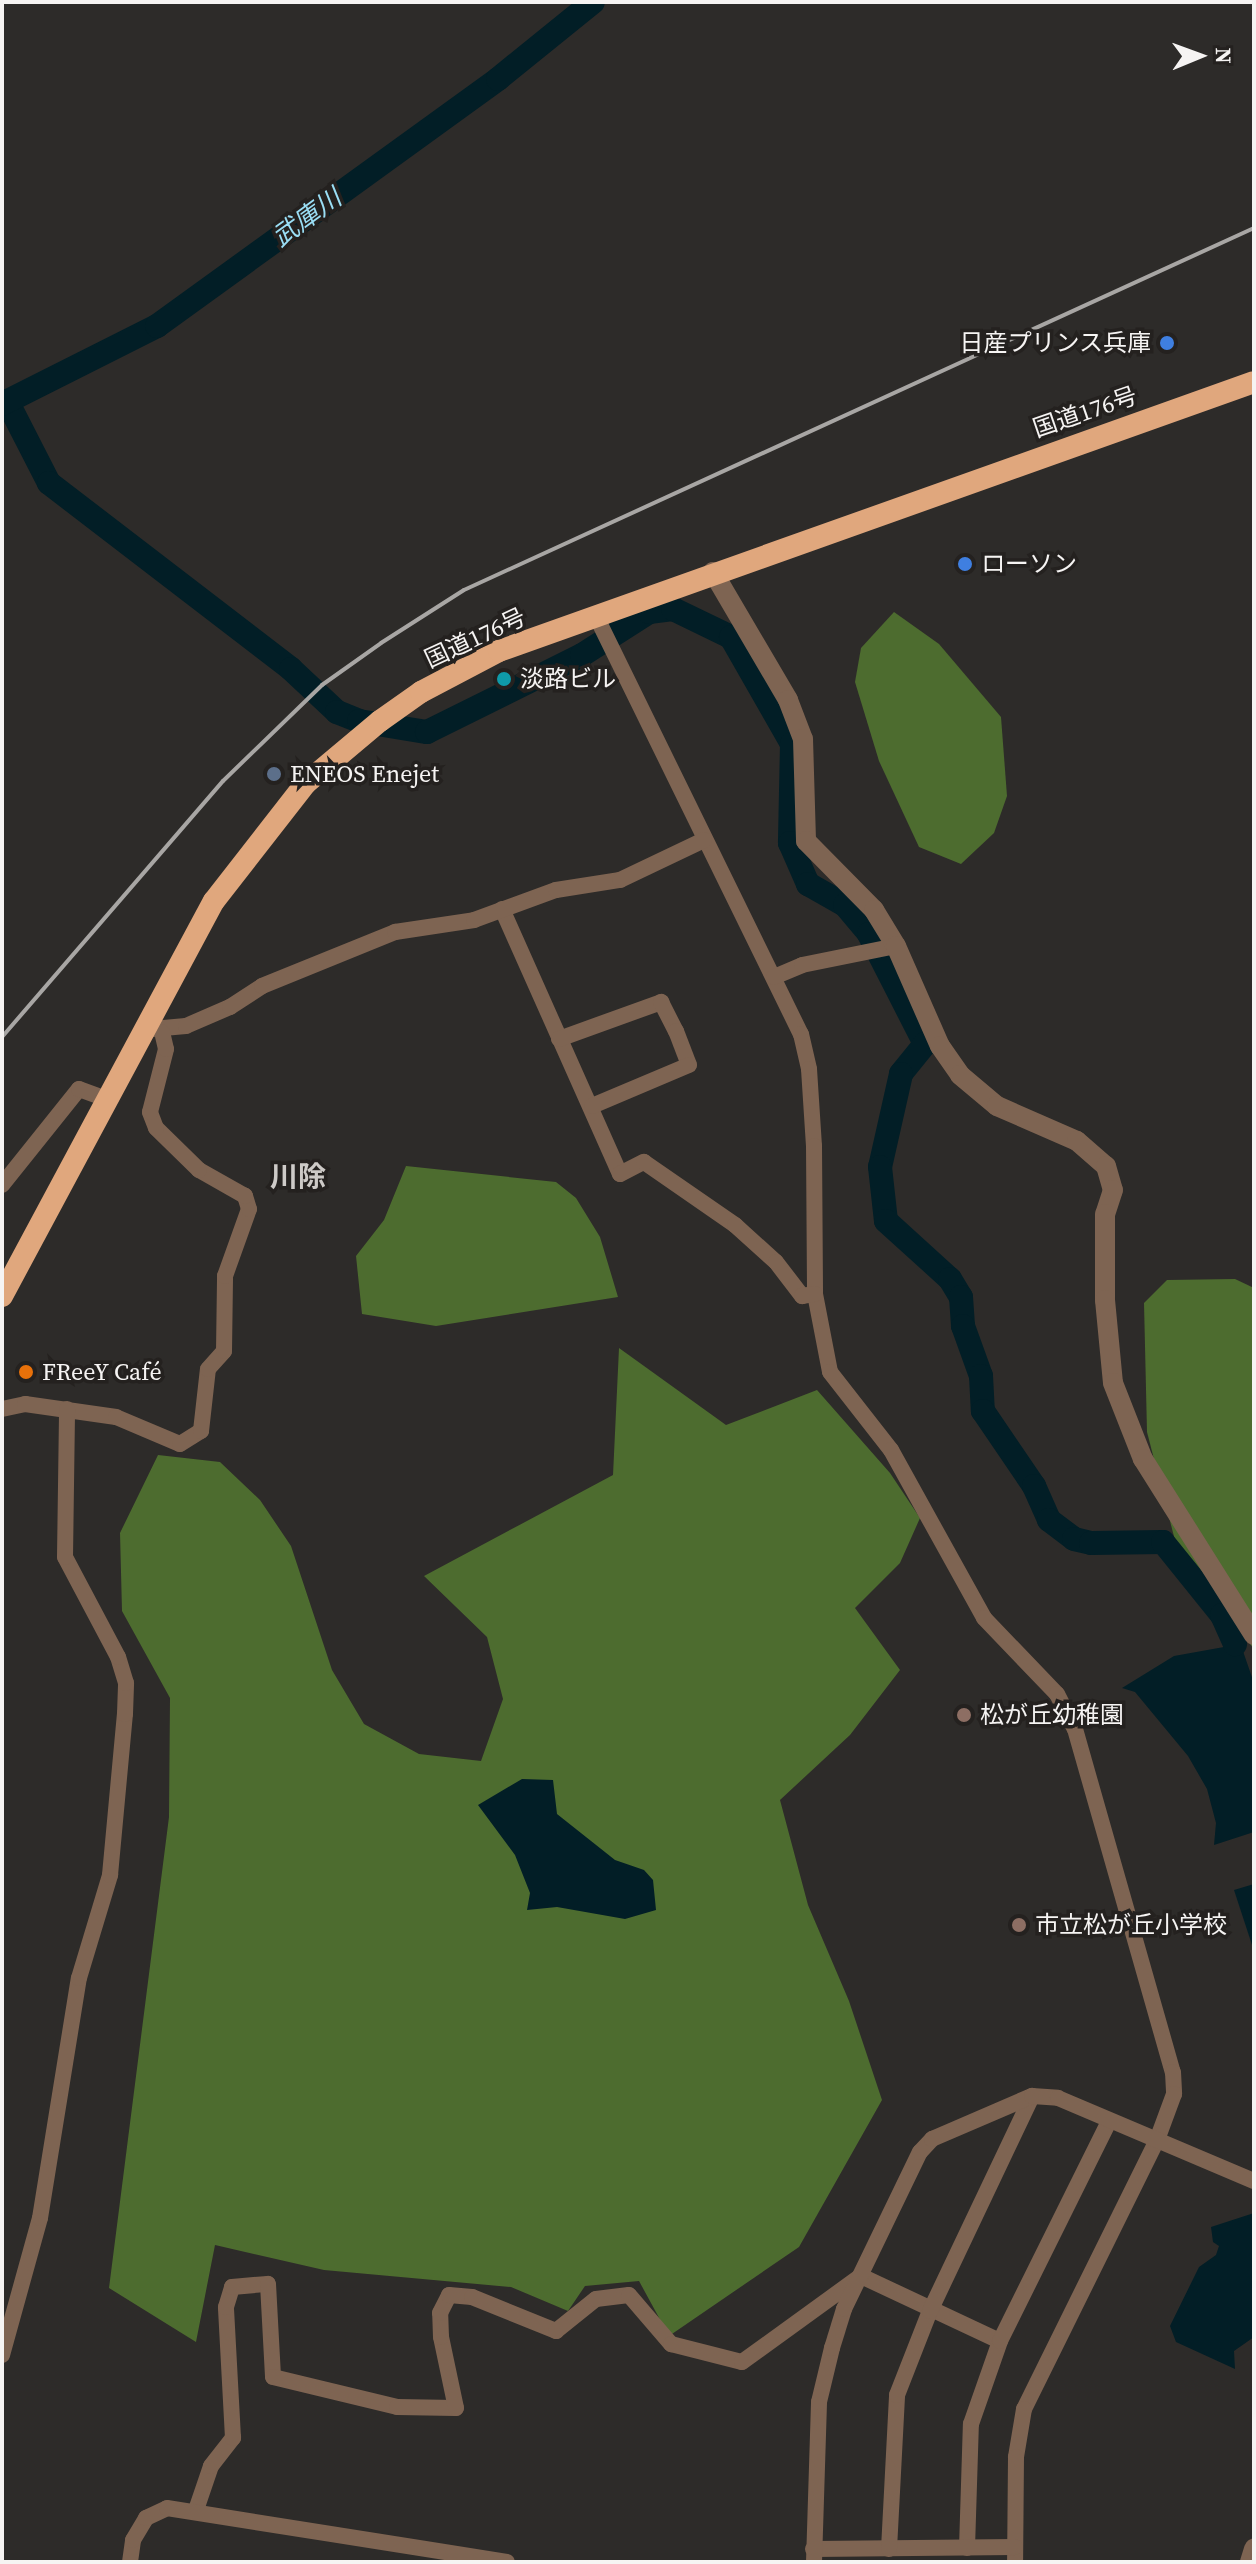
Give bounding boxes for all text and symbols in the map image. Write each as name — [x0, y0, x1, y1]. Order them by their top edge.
north arrow — [1160, 16, 1240, 96]
text: N — [1209, 47, 1239, 64]
water label: 武庫川 — [266, 182, 348, 254]
place label: 日産プリンス兵庫 — [959, 329, 1151, 357]
marker: 日産プリンス兵庫 — [1158, 334, 1176, 352]
street label: 国道176号 — [1029, 381, 1141, 443]
place label: ローソン — [981, 550, 1077, 578]
marker: ローソン — [956, 555, 974, 573]
street label: 国道176号 — [420, 602, 530, 674]
place label: 淡路ビル — [520, 665, 616, 693]
marker: 淡路ビル — [495, 670, 513, 688]
place label: ENEOS Enejet — [290, 760, 439, 788]
marker: ENEOS Enejet — [265, 765, 283, 783]
district label: 川除 — [270, 1159, 326, 1193]
place label: FReeY Café — [42, 1358, 162, 1386]
marker: FReeY Café — [17, 1363, 35, 1381]
place label: 松が丘幼稚園 — [980, 1701, 1124, 1729]
marker: 松が丘幼稚園 — [955, 1706, 973, 1724]
place label: 市立松が丘小学校 — [1035, 1911, 1227, 1939]
marker: 市立松が丘小学校 — [1010, 1916, 1028, 1934]

